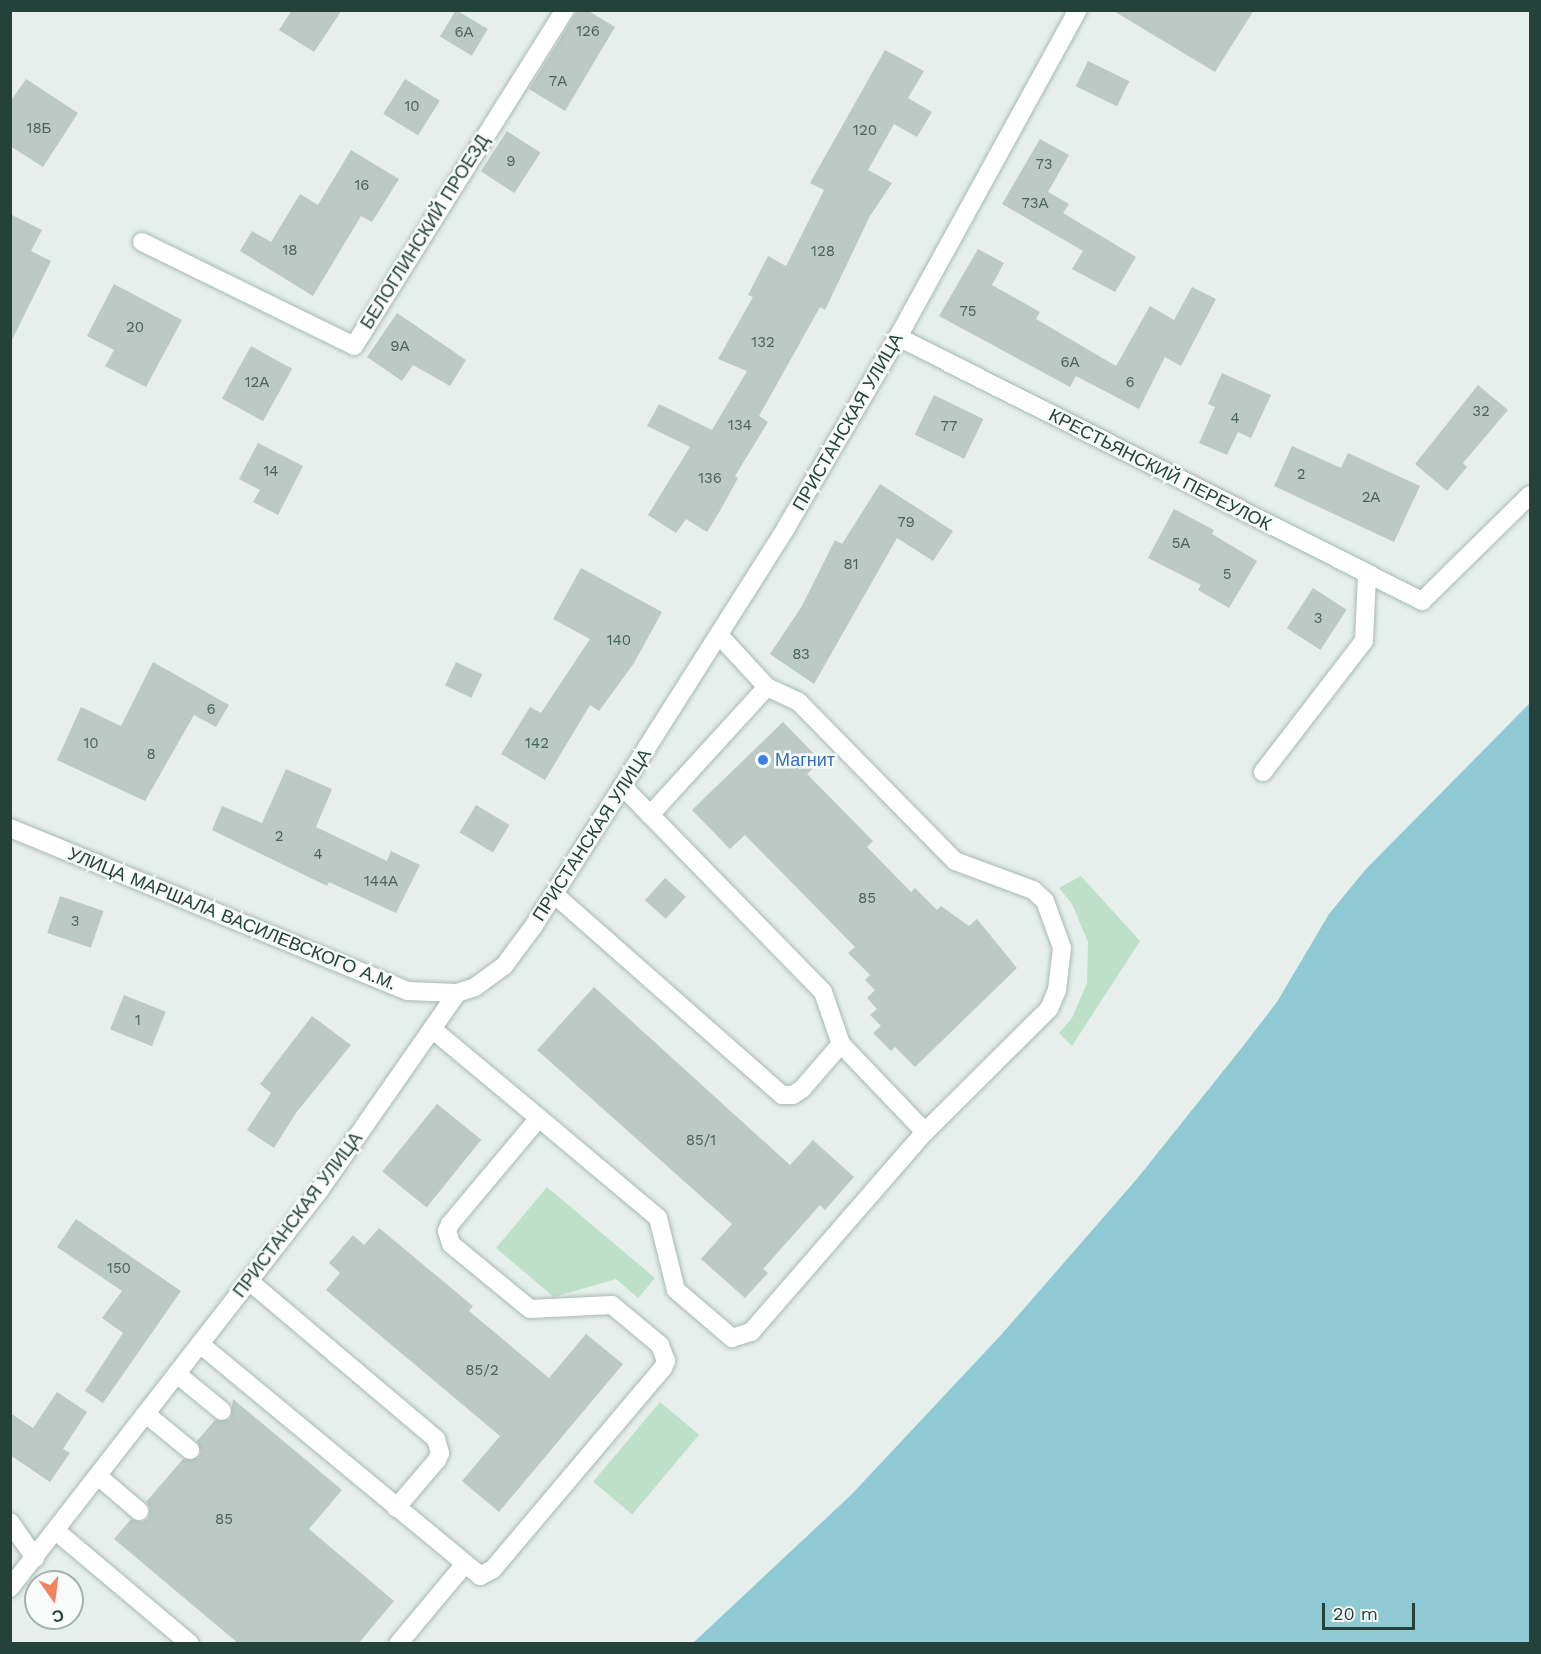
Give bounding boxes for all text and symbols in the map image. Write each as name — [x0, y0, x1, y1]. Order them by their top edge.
house number: 126 — [576, 23, 600, 41]
house number: 6А — [454, 24, 474, 42]
house number: 7А — [549, 73, 567, 91]
house number: 10 — [404, 98, 420, 116]
house number: 18Б — [27, 120, 51, 138]
house number: 120 — [853, 122, 877, 140]
street label: БЕЛОГЛИНСКИЙ ПРОЕЗД — [356, 131, 494, 333]
house number: 9 — [506, 153, 516, 171]
house number: 73 — [1035, 156, 1053, 174]
house number: 16 — [355, 177, 369, 195]
house number: 73А — [1021, 195, 1049, 213]
house number: 18 — [282, 242, 298, 260]
house number: 128 — [811, 243, 835, 261]
house number: 75 — [959, 303, 977, 321]
house number: 20 — [126, 319, 144, 337]
street label: ПРИСТАНСКАЯ УЛИЦА — [788, 329, 908, 515]
house number: 132 — [751, 334, 775, 352]
house number: 9А — [390, 338, 410, 356]
house number: 6А — [1060, 354, 1080, 372]
house number: 12А — [245, 374, 269, 392]
house number: 6 — [1125, 374, 1135, 392]
house number: 32 — [1472, 403, 1490, 421]
street label: КРЕСТЬЯНСКИЙ ПЕРЕУЛОК — [1045, 404, 1275, 536]
house number: 4 — [1230, 410, 1240, 428]
house number: 134 — [728, 417, 752, 435]
house number: 77 — [941, 418, 957, 436]
house number: 14 — [263, 463, 279, 481]
house number: 2 — [1297, 466, 1305, 484]
house number: 136 — [698, 470, 722, 488]
house number: 2А — [1362, 489, 1380, 507]
house number: 79 — [897, 514, 915, 532]
house number: 5А — [1172, 535, 1190, 553]
house number: 81 — [843, 556, 859, 574]
house number: 5 — [1223, 566, 1231, 584]
house number: 3 — [1314, 610, 1322, 628]
house number: 140 — [607, 632, 631, 650]
house number: 83 — [792, 646, 810, 664]
house number: 6 — [206, 701, 216, 719]
house number: 10 — [83, 735, 99, 753]
house number: 142 — [525, 735, 549, 753]
street label: ПРИСТАНСКАЯ УЛИЦА — [528, 745, 656, 925]
house number: 8 — [146, 746, 156, 764]
place label: Магнит — [775, 749, 835, 771]
marker: Магнит — [756, 753, 770, 767]
house number: 2 — [275, 828, 283, 846]
street label: УЛИЦА МАРШАЛА ВАСИЛЕВСКОГО А.М. — [65, 843, 399, 995]
house number: 4 — [313, 846, 323, 864]
house number: 144А — [364, 873, 398, 891]
house number: 85 — [858, 890, 876, 908]
house number: 3 — [71, 913, 79, 931]
house number: 1 — [135, 1012, 141, 1030]
street label: ПРИСТАНСКАЯ УЛИЦА — [229, 1128, 367, 1302]
house number: 85/1 — [686, 1132, 716, 1150]
house number: 150 — [107, 1260, 131, 1278]
house number: 85/2 — [465, 1362, 499, 1380]
house number: 85 — [215, 1511, 233, 1529]
north arrow — [24, 1570, 84, 1630]
scale bar — [1325, 1591, 1418, 1629]
text: 20 m — [1333, 1603, 1378, 1624]
text: С — [50, 1605, 66, 1627]

